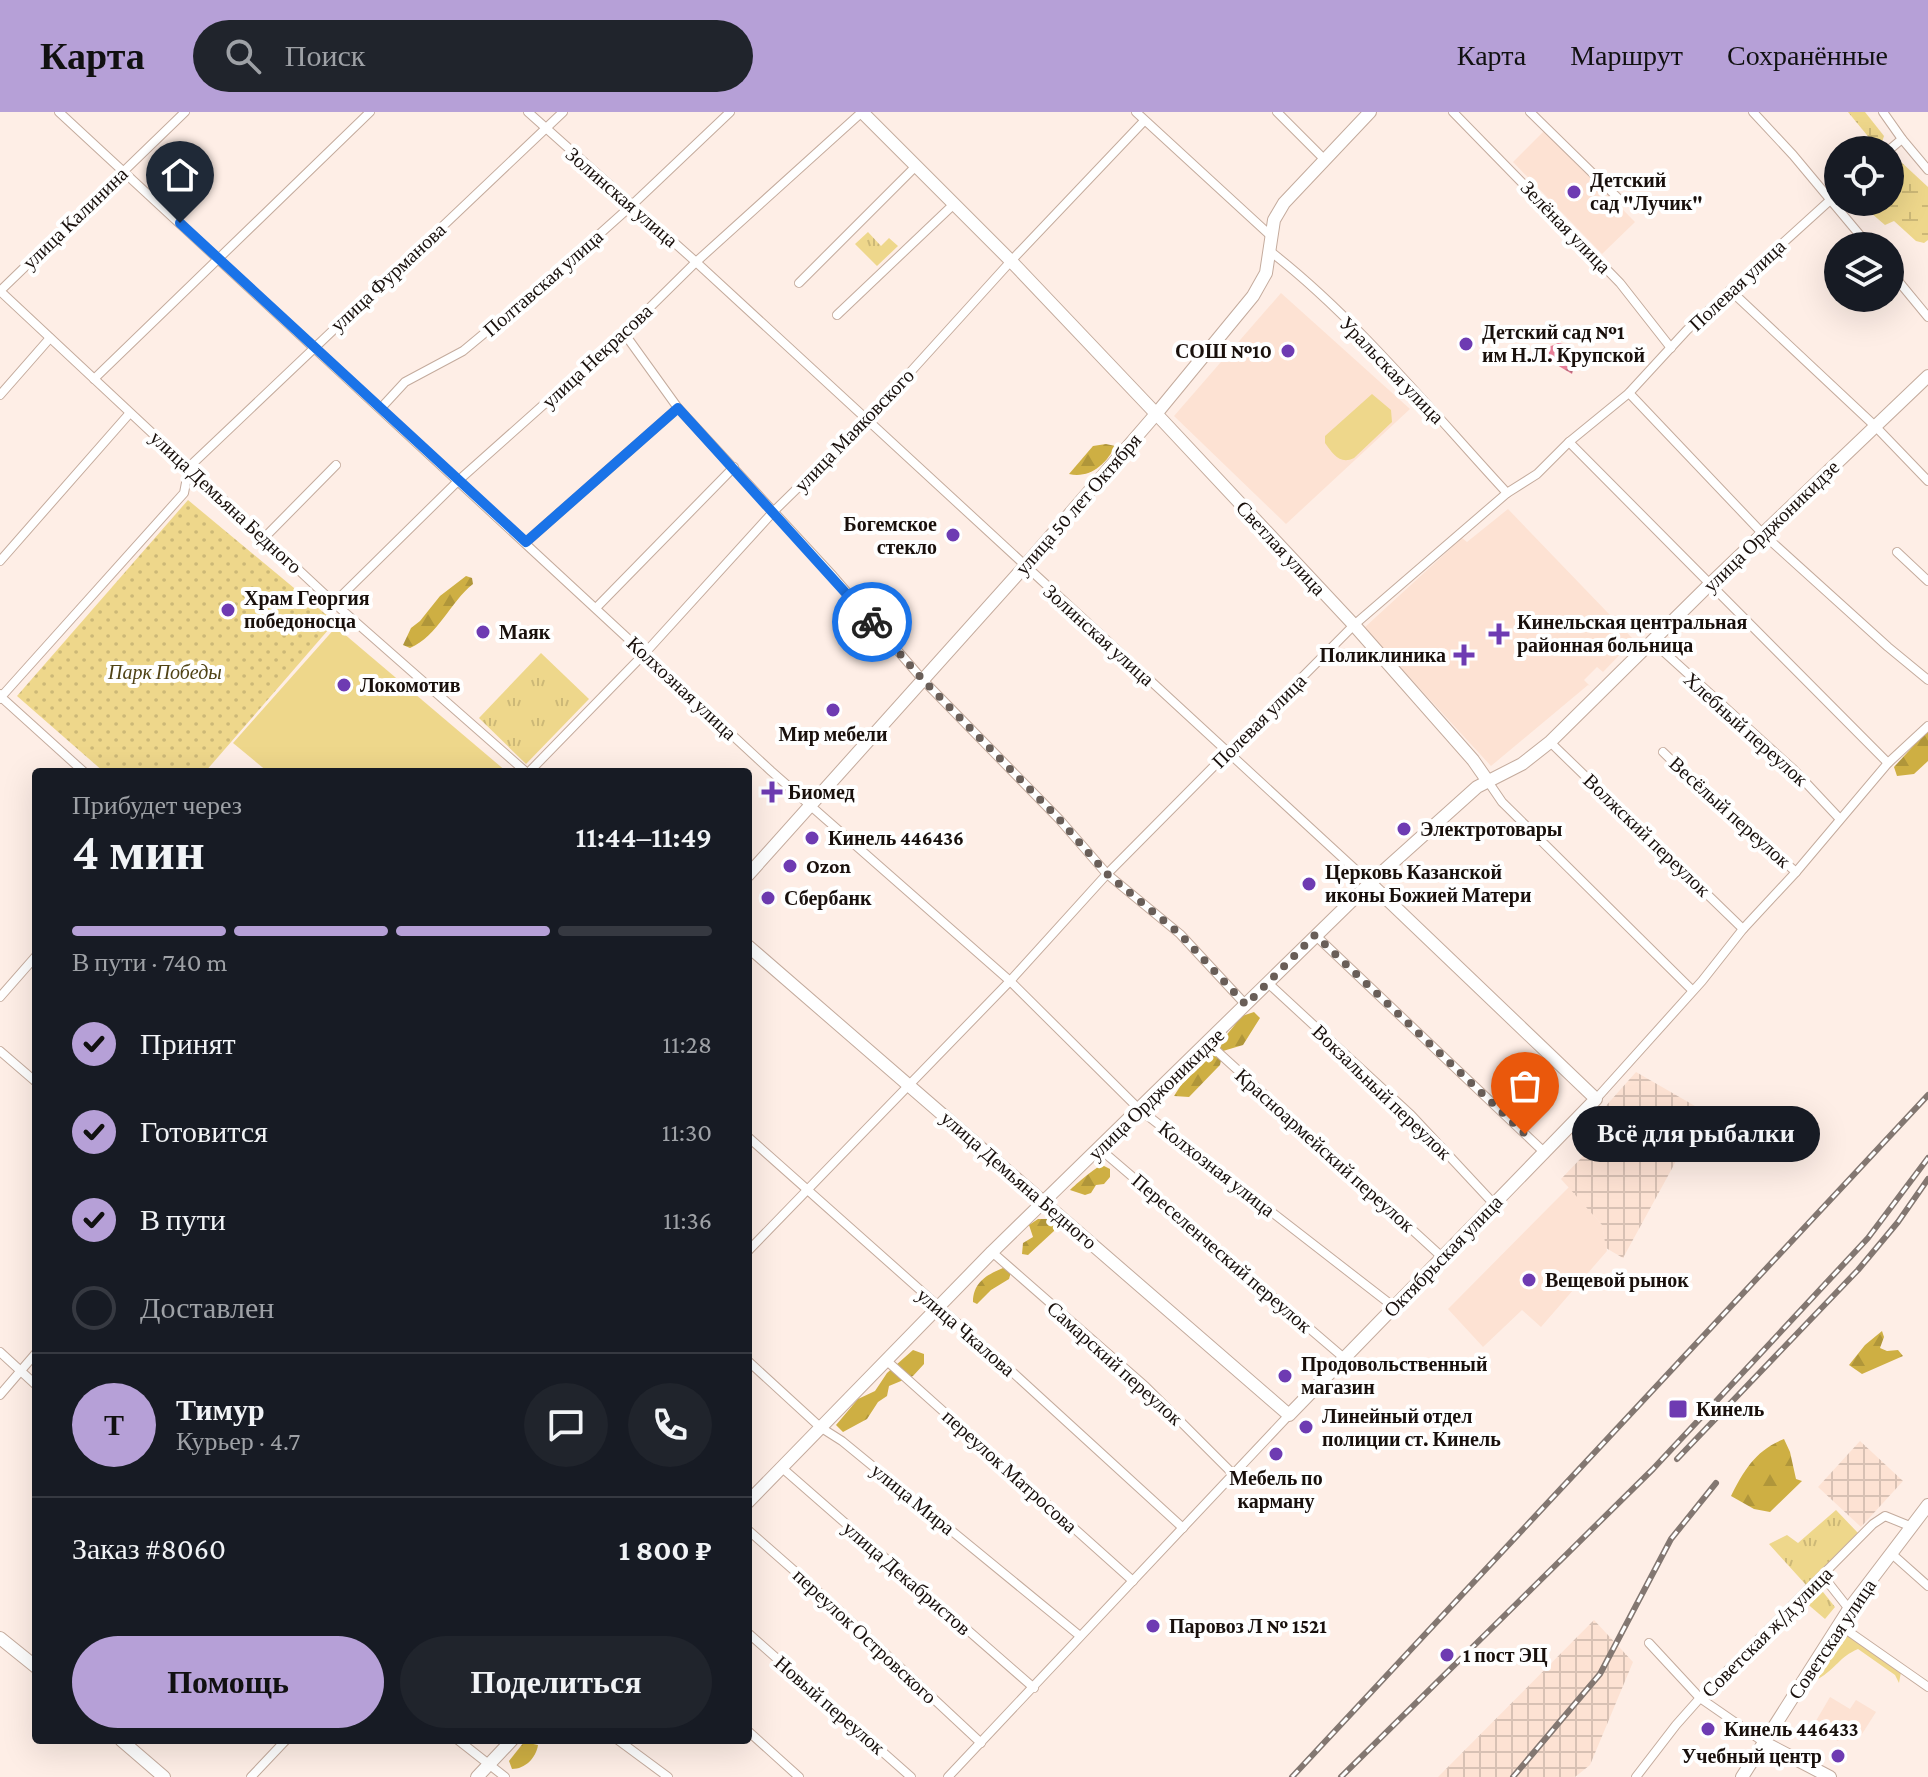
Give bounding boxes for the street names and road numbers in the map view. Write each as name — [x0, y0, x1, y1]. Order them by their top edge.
street label: Золинская улица — [561, 143, 682, 252]
street label: улица Калинина — [18, 162, 133, 274]
street label: Зелёная улица — [1516, 176, 1616, 278]
street label: улица Фурманова — [326, 218, 451, 337]
street label: Полтавская улица — [479, 225, 608, 342]
street label: Полевая улица — [1684, 235, 1790, 336]
street label: улица Некрасова — [538, 299, 657, 413]
street label: Уральская улица — [1335, 312, 1449, 429]
street label: улица Маяковского — [790, 364, 919, 497]
street label: улица Демьяна Бедного — [145, 426, 306, 579]
street label: улица 50 лет Октября — [1011, 429, 1146, 580]
street label: улица Орджоникидзе — [1699, 456, 1844, 597]
street label: Светлая улица — [1231, 496, 1330, 601]
street label: Золинская улица — [1039, 580, 1159, 691]
street label: Колхозная улица — [622, 632, 741, 745]
street label: Хлебный переулок — [1679, 668, 1813, 791]
street label: Полевая улица — [1208, 669, 1311, 773]
street label: Весёлый переулок — [1664, 752, 1795, 873]
street label: Волжский переулок — [1579, 769, 1715, 902]
street label: Вокзальный переулок — [1307, 1020, 1456, 1165]
street label: улица Орджоникидзе — [1084, 1024, 1229, 1165]
street label: Красноармейский переулок — [1230, 1064, 1419, 1237]
street label: улица Демьяна Бедного — [936, 1106, 1101, 1254]
street label: Колхозная улица — [1154, 1117, 1279, 1222]
street label: Переселенческий переулок — [1127, 1169, 1316, 1338]
street label: Октябрьская улица — [1379, 1191, 1507, 1322]
street label: улица Чкалова — [912, 1283, 1020, 1381]
street label: Самарский переулок — [1042, 1297, 1187, 1430]
street label: переулок Матросова — [938, 1405, 1082, 1538]
street label: улица Мира — [866, 1459, 959, 1540]
street label: улица Декабристов — [838, 1517, 975, 1640]
street label: Советская ж/д улица — [1697, 1562, 1837, 1702]
street label: переулок Островского — [788, 1564, 941, 1709]
street label: Советская улица — [1784, 1575, 1881, 1704]
street label: Новый переулок — [770, 1651, 890, 1760]

